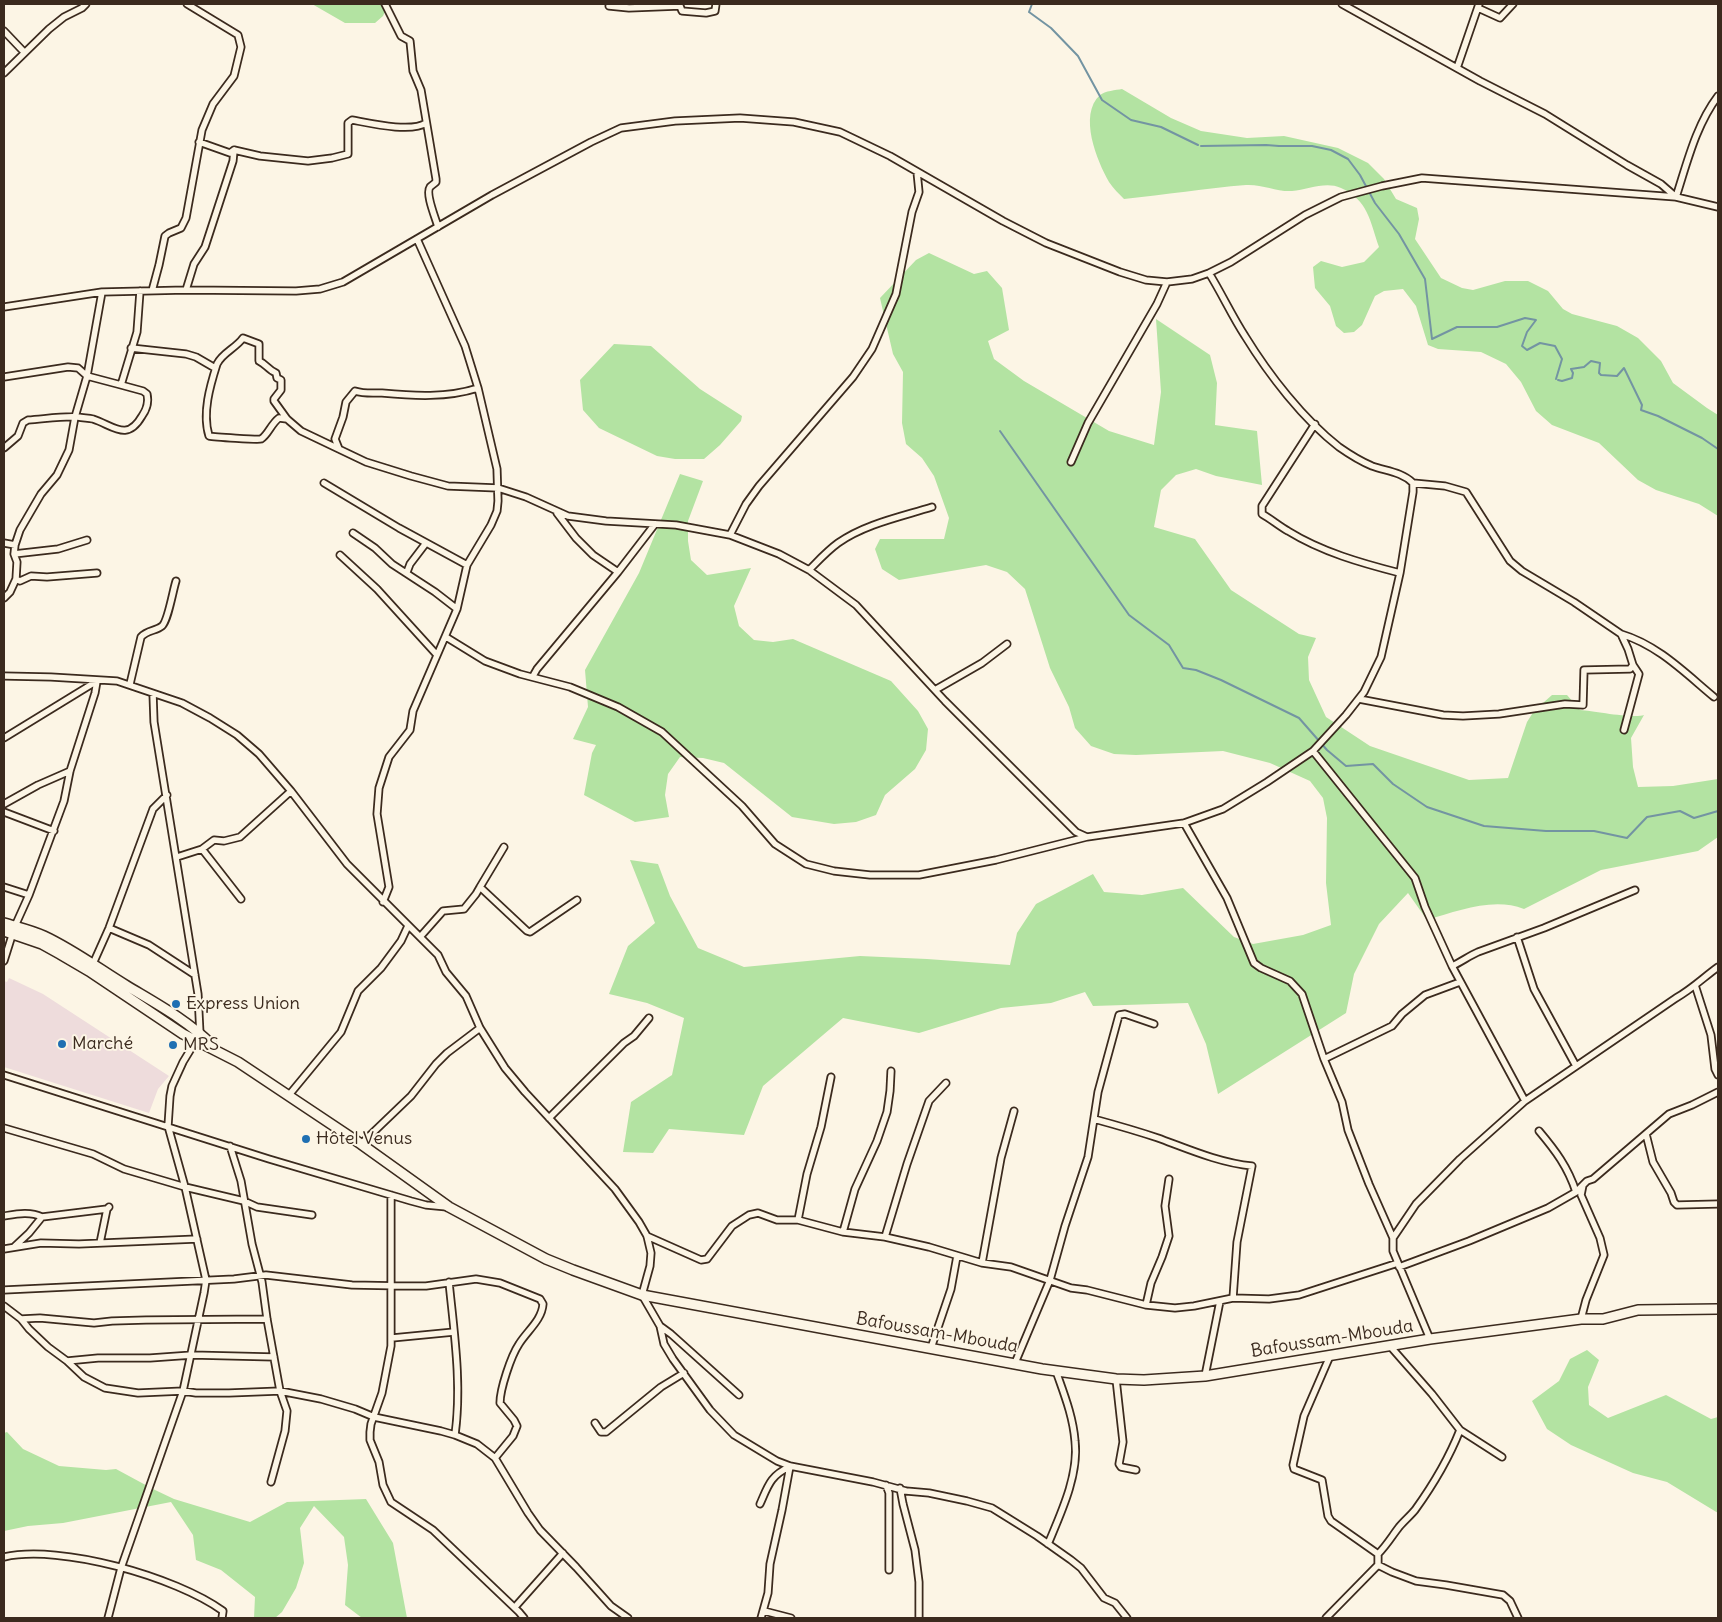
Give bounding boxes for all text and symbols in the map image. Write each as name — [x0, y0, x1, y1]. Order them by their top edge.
place label: Express Union — [186, 993, 300, 1015]
marker: Express Union — [170, 998, 182, 1010]
place label: Marché — [72, 1033, 133, 1055]
place label: MRS — [183, 1034, 219, 1056]
marker: Marché — [56, 1038, 68, 1050]
marker: MRS — [167, 1039, 179, 1051]
place label: Hôtel Venus — [316, 1128, 412, 1150]
marker: Hôtel Venus — [300, 1133, 312, 1145]
street label: Bafoussam-Mbouda — [854, 1308, 1020, 1358]
street label: Bafoussam-Mbouda — [1249, 1315, 1415, 1363]

